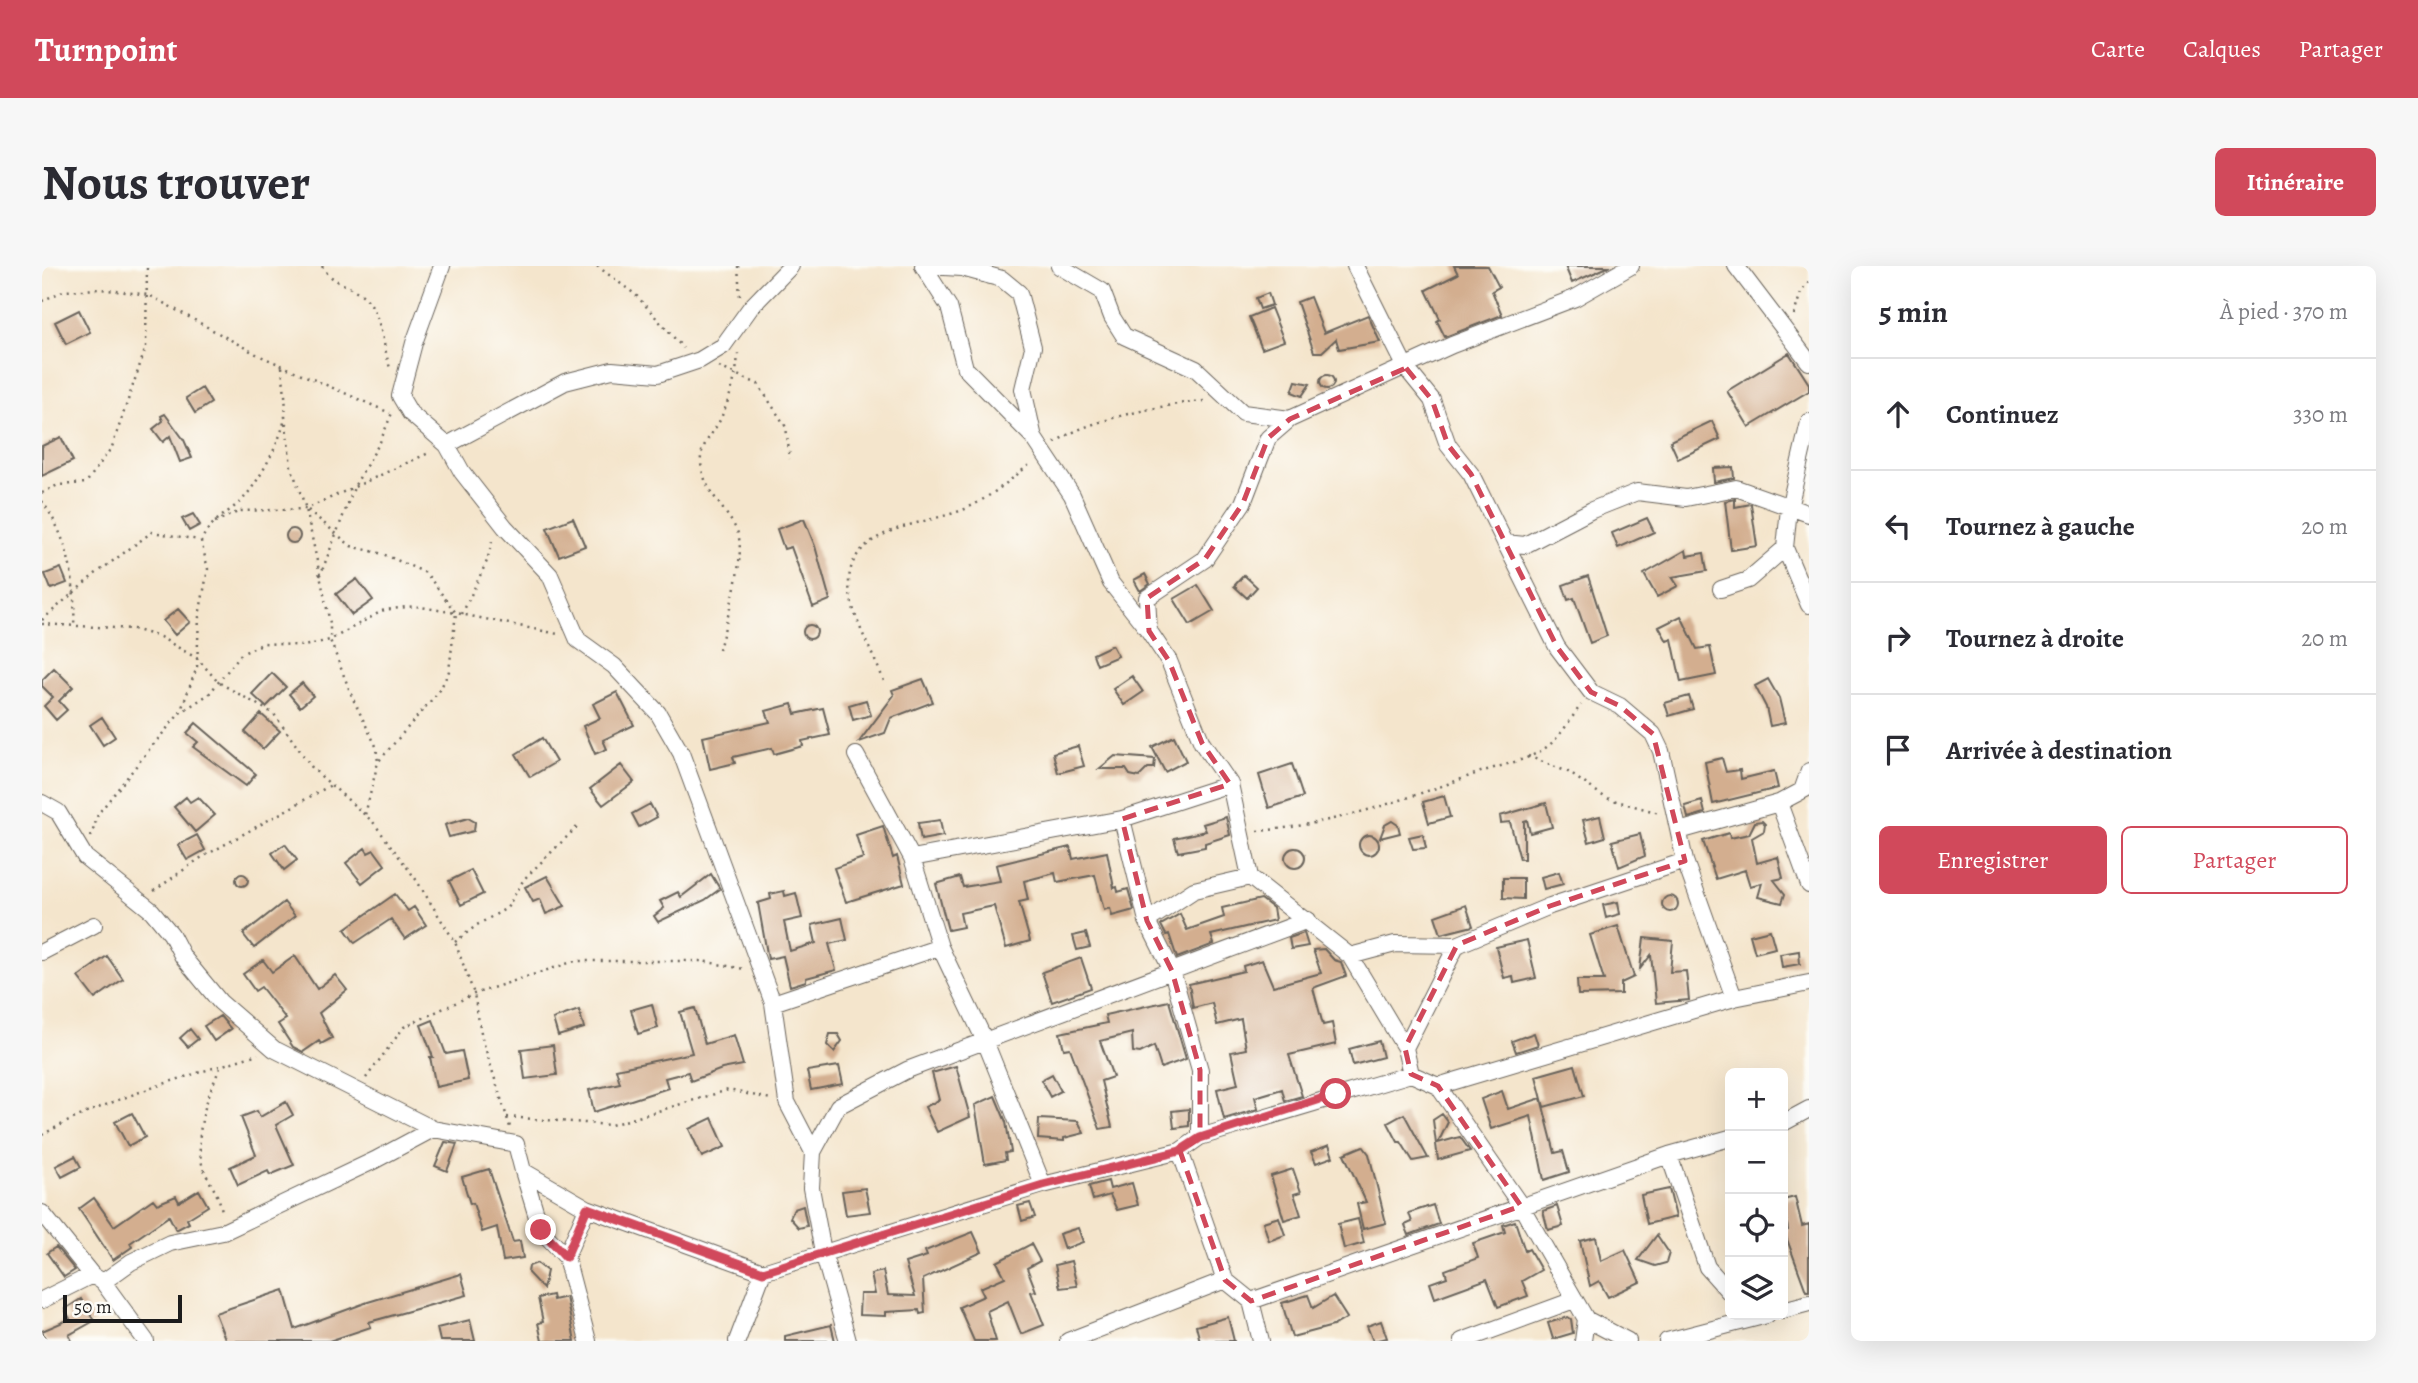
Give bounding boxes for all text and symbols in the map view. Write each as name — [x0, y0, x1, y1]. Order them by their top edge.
text: Turnpoint — [35, 27, 177, 72]
text: Carte — [2091, 33, 2145, 65]
text: Calques — [2183, 33, 2261, 65]
text: Partager — [2299, 33, 2383, 65]
button: Itinéraire — [2215, 148, 2376, 216]
text: Nous trouver — [42, 149, 310, 216]
text: 5 min — [1879, 292, 1948, 332]
text: À pied · 370 m — [2220, 296, 2348, 327]
icon: ahead — [1879, 395, 1917, 433]
text: Continuez — [1946, 397, 2059, 432]
text: 330 m — [2293, 399, 2348, 430]
icon: left — [1879, 507, 1917, 545]
text: Tournez à gauche — [1946, 509, 2135, 544]
text: 20 m — [2301, 511, 2348, 542]
icon: right — [1879, 619, 1917, 657]
text: Tournez à droite — [1946, 621, 2124, 656]
text: 20 m — [2301, 623, 2348, 654]
icon: arrive — [1879, 731, 1917, 769]
text: Arrivée à destination — [1946, 733, 2172, 768]
button: Enregistrer — [1879, 826, 2107, 894]
button: Partager — [2121, 826, 2348, 894]
map controls — [1725, 1068, 1788, 1320]
button: + — [1725, 1068, 1788, 1131]
route start — [1320, 1078, 1351, 1109]
button: − — [1725, 1131, 1788, 1194]
button: locate — [1725, 1194, 1788, 1257]
route end — [525, 1214, 556, 1245]
button: layers — [1725, 1257, 1788, 1320]
scale bar — [63, 1292, 182, 1324]
text: 50 m — [74, 1294, 112, 1320]

